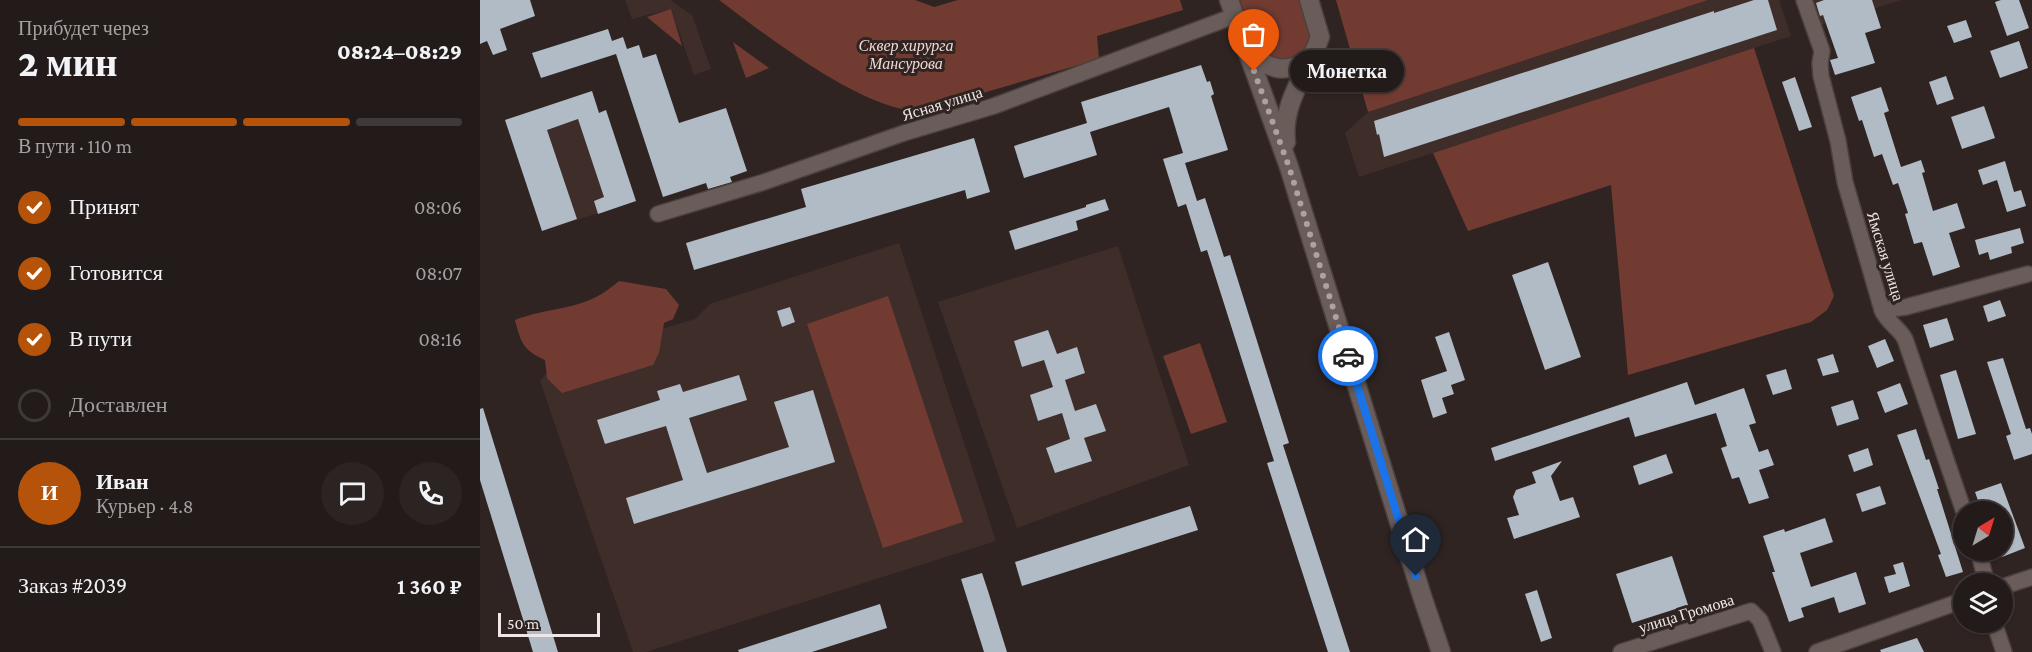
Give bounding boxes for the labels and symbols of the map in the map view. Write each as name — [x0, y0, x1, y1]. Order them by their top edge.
pin — [1228, 9, 1279, 71]
park label: Сквер хирурга Мансурова — [858, 37, 954, 73]
callout: Монетка — [1290, 50, 1404, 92]
street label: Ясная улица — [900, 83, 985, 125]
street label: Ямская улица — [1863, 209, 1907, 303]
courier — [1318, 326, 1378, 386]
north arrow — [1953, 501, 2013, 561]
pin — [1390, 514, 1441, 576]
street label: улица Громова — [1636, 591, 1736, 637]
scale bar — [498, 610, 600, 638]

